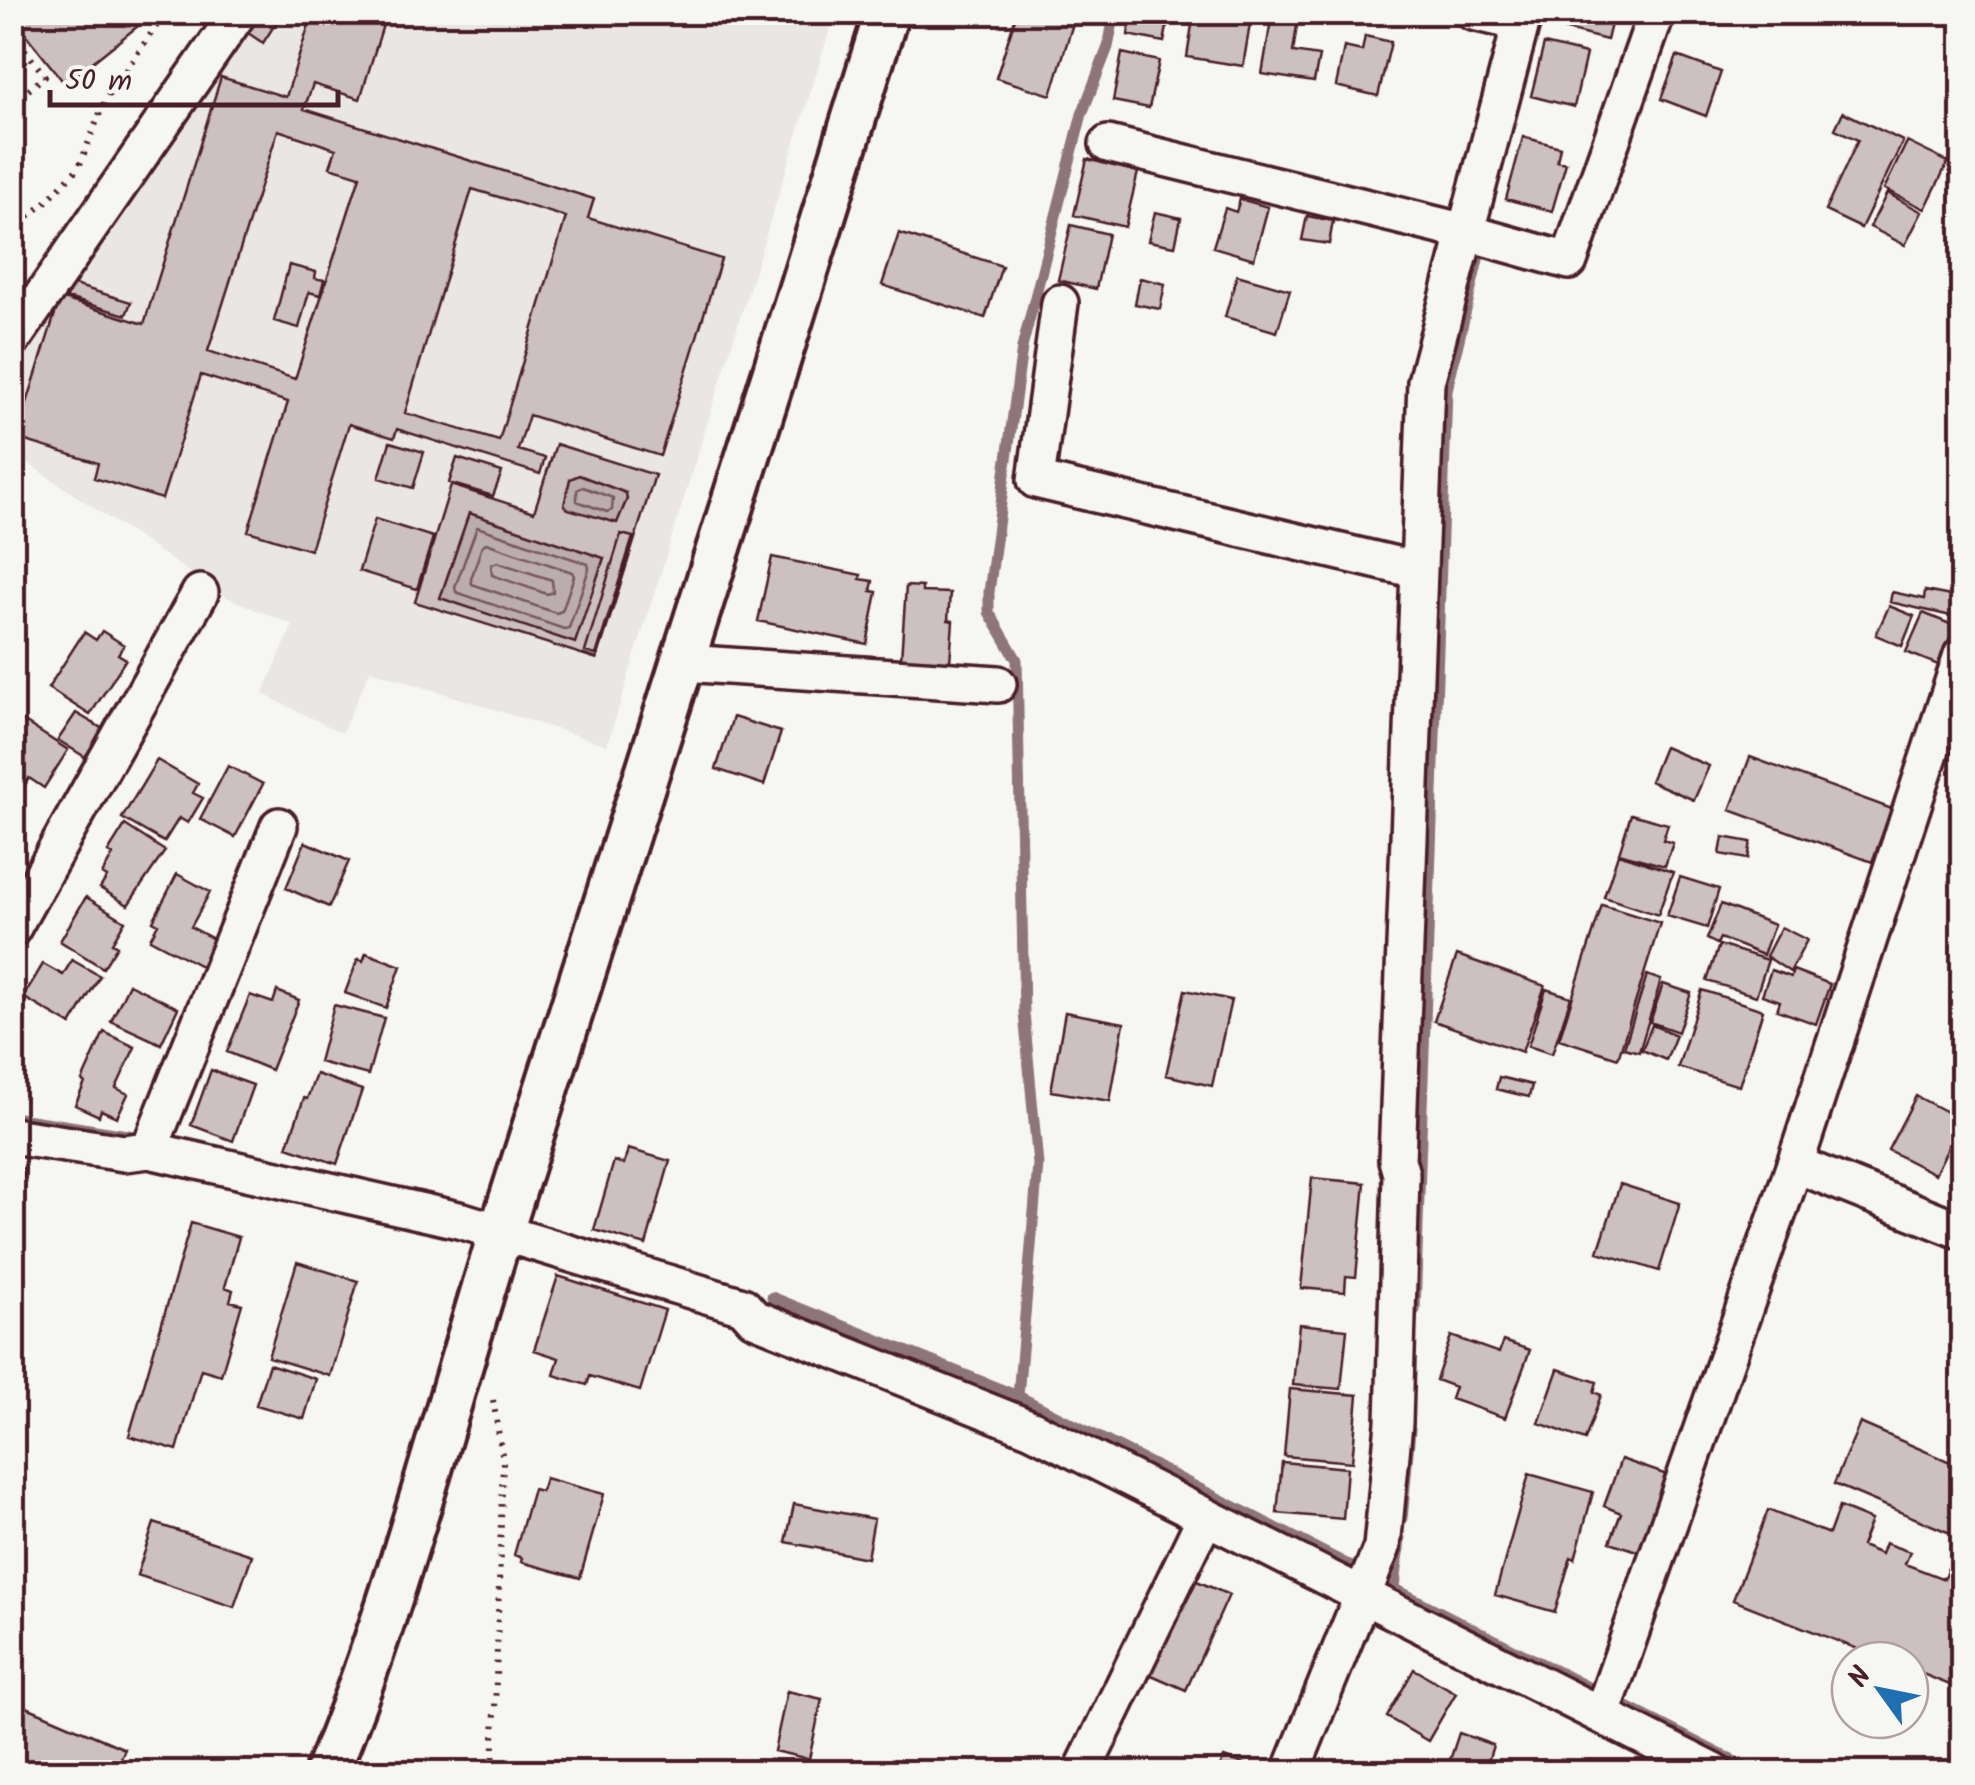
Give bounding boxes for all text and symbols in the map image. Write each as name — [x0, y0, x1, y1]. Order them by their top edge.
scale bar — [50, 45, 338, 107]
text: 50 m — [65, 58, 132, 106]
north arrow — [1830, 1640, 1930, 1740]
text: N — [1837, 1658, 1885, 1697]

